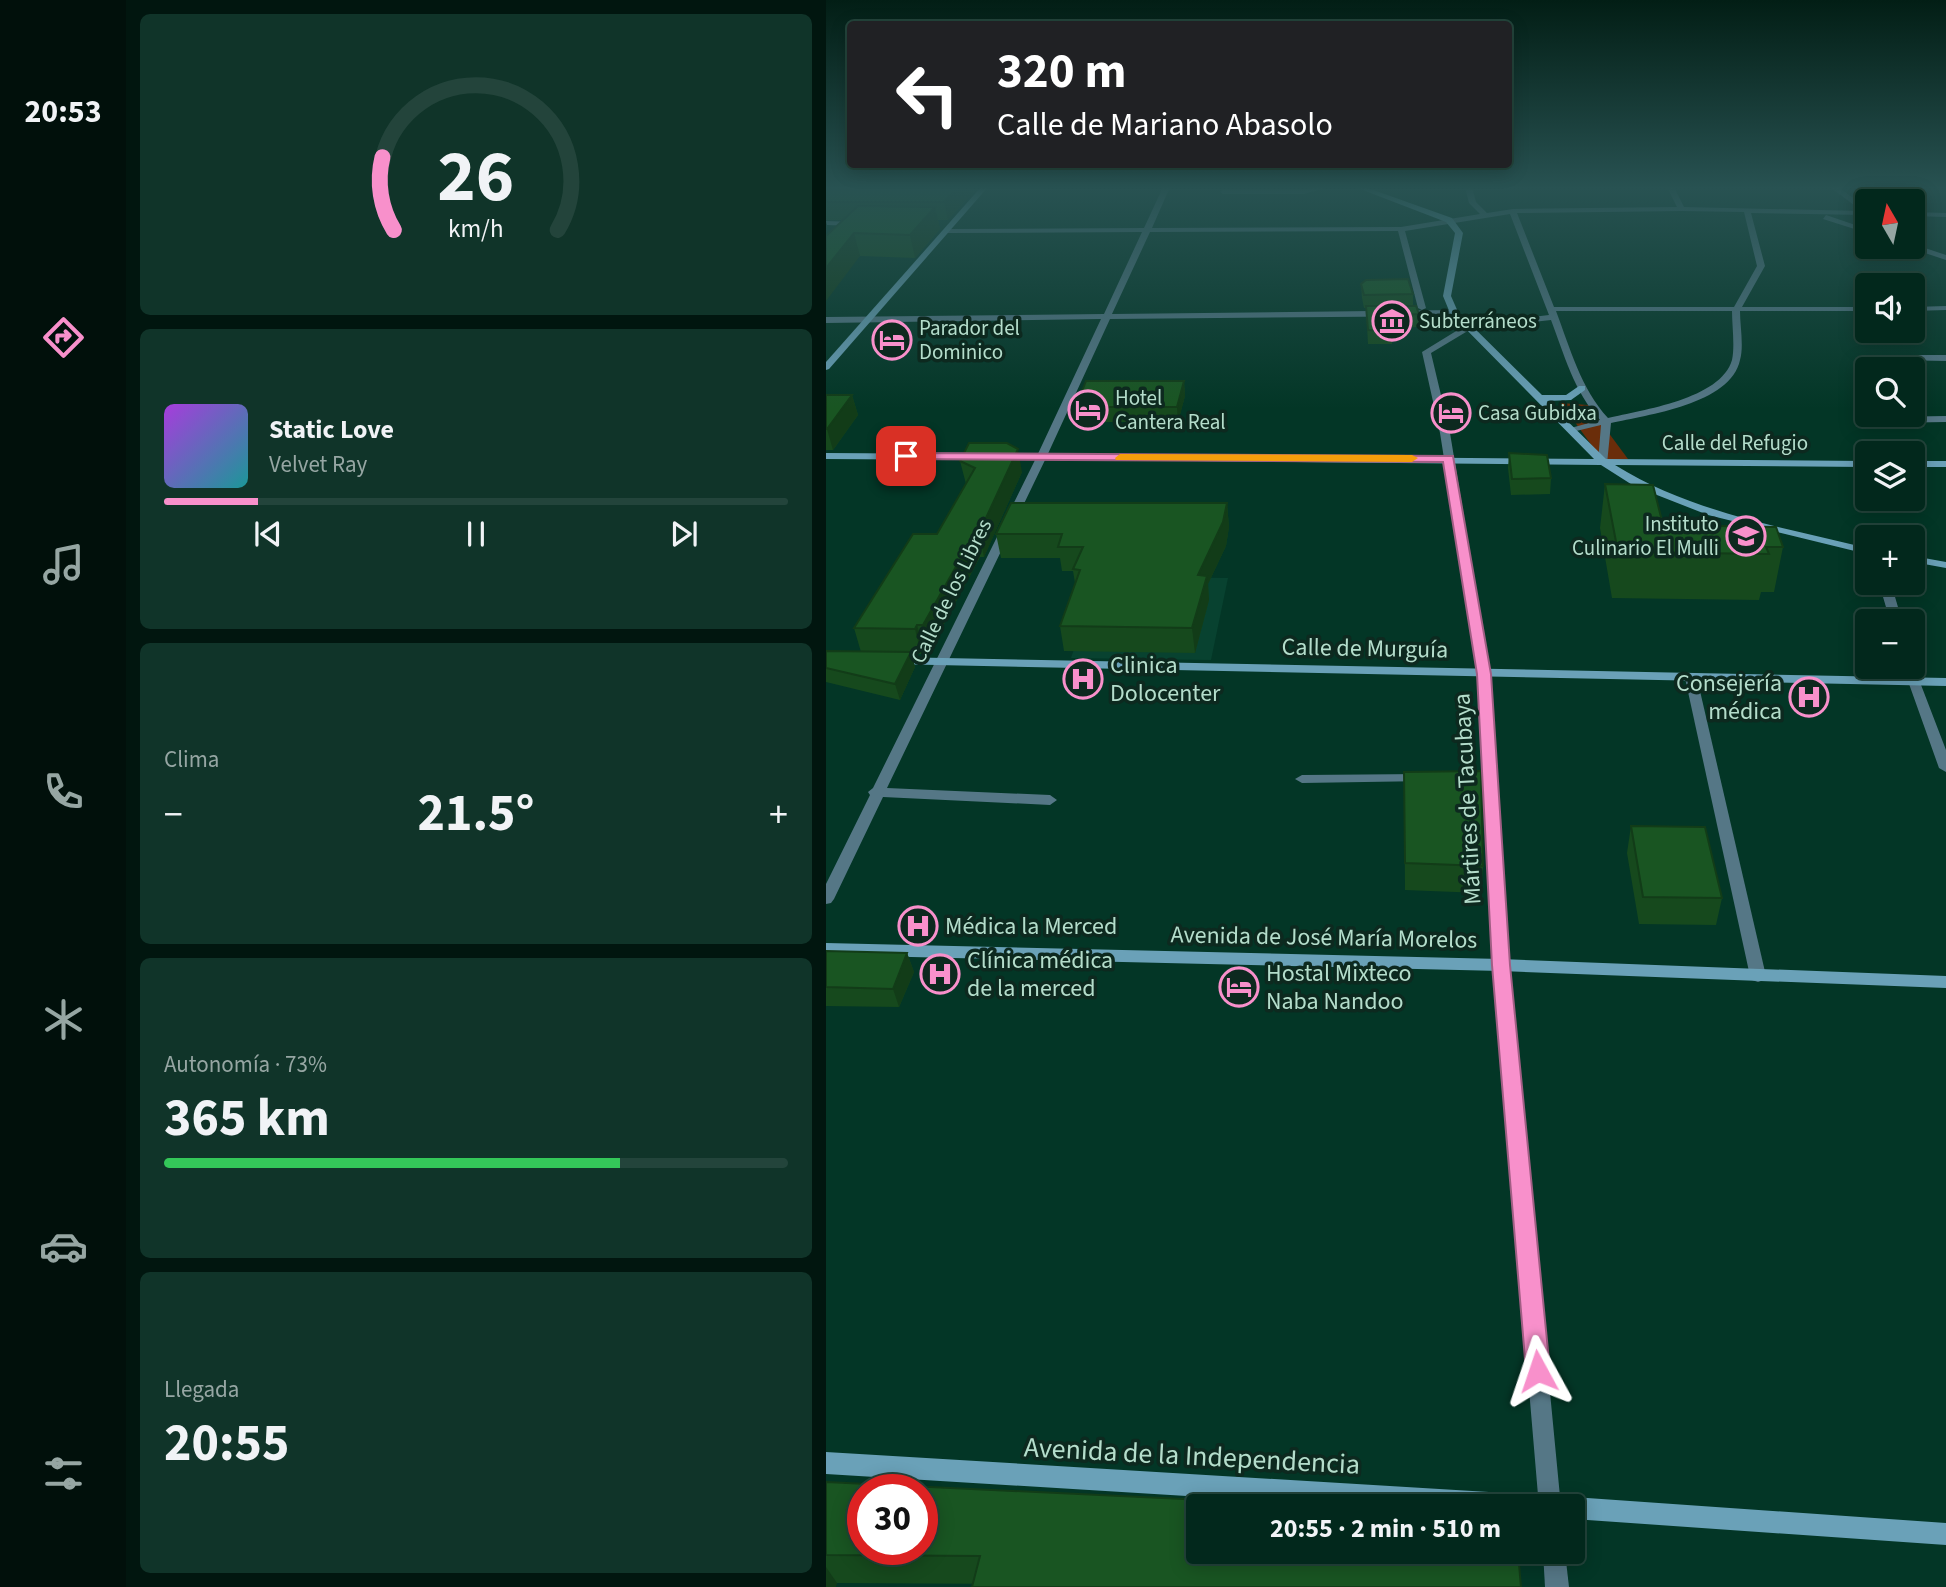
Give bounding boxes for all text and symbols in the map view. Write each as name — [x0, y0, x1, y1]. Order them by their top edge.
text: 320 m — [997, 37, 1126, 107]
icon: left — [882, 49, 973, 140]
text: 20:53 — [24, 89, 102, 135]
text: Calle de Mariano Abasolo — [997, 102, 1333, 148]
text: 26 — [438, 126, 514, 230]
north arrow — [1855, 189, 1925, 259]
map controls — [1855, 189, 1925, 679]
text: km/h — [448, 211, 504, 247]
button: sound — [1855, 273, 1925, 343]
museum icon: Subterráneos — [1371, 300, 1413, 342]
place label: Subterráneos — [1419, 306, 1537, 336]
icon: directions — [39, 313, 88, 362]
place label: Parador del Dominico — [919, 313, 1020, 367]
hotel icon: Parador del Dominico — [871, 319, 913, 361]
button: search — [1855, 357, 1925, 427]
place label: Hotel Cantera Real — [1115, 383, 1226, 437]
hotel icon: Hotel Cantera Real — [1067, 389, 1109, 431]
hotel icon: Casa Gubidxa — [1430, 392, 1472, 434]
place label: Casa Gubidxa — [1478, 398, 1597, 428]
text: Static Love — [269, 411, 394, 448]
pin — [876, 426, 936, 486]
street label: Calle del Refugio — [1662, 428, 1808, 458]
icon: arrive — [887, 437, 925, 475]
button: layers — [1855, 441, 1925, 511]
text: Velvet Ray — [269, 448, 367, 481]
place label: Instituto Culinario El Mulli — [1572, 509, 1719, 563]
street label: Calle de los Libres — [903, 514, 999, 668]
icon: previous — [249, 515, 287, 553]
icon: pause — [457, 515, 495, 553]
icon: next — [665, 515, 703, 553]
school or university icon: Instituto Culinario El Mulli — [1725, 515, 1767, 557]
button: + — [1855, 525, 1925, 595]
icon: music — [39, 540, 88, 589]
button: − — [1855, 609, 1925, 679]
street label: Calle de Murguía — [1281, 630, 1449, 667]
place label: Clinica Dolocenter — [1110, 648, 1221, 711]
hospital icon: Clinica Dolocenter — [1062, 658, 1104, 700]
place label: Consejería médica — [1676, 666, 1782, 729]
hospital icon: Consejería médica — [1788, 676, 1830, 718]
street label: Mártires de Tacubaya — [1444, 692, 1491, 906]
text: Clima — [164, 743, 219, 776]
icon: phone — [39, 767, 88, 816]
text: 21.5° — [418, 777, 534, 851]
text: − — [164, 788, 183, 842]
text: + — [769, 788, 788, 842]
hospital icon: Médica la Merced — [897, 905, 939, 947]
place label: Médica la Merced — [945, 909, 1117, 944]
street label: Avenida de José María Morelos — [1170, 917, 1478, 958]
place label: Clínica médica de la merced — [967, 943, 1113, 1006]
hospital icon: Clínica médica de la merced — [919, 953, 961, 995]
place label: Hostal Mixteco Naba Nandoo — [1266, 956, 1411, 1019]
hotel icon: Hostal Mixteco Naba Nandoo — [1218, 966, 1260, 1008]
icon: climate — [39, 995, 88, 1044]
text: Autonomía · 73% — [164, 1048, 327, 1081]
text: 365 km — [164, 1082, 330, 1156]
icon: car — [39, 1222, 88, 1271]
position arrow — [1501, 1334, 1575, 1408]
text: Llegada — [164, 1373, 239, 1406]
text: 20:55 — [164, 1407, 289, 1481]
street label: Avenida de la Independencia — [1023, 1427, 1361, 1485]
icon: filters — [39, 1449, 88, 1498]
speed limit sign: 30 — [847, 1474, 938, 1565]
text: 20:55 · 2 min · 510 m — [1270, 1510, 1501, 1547]

